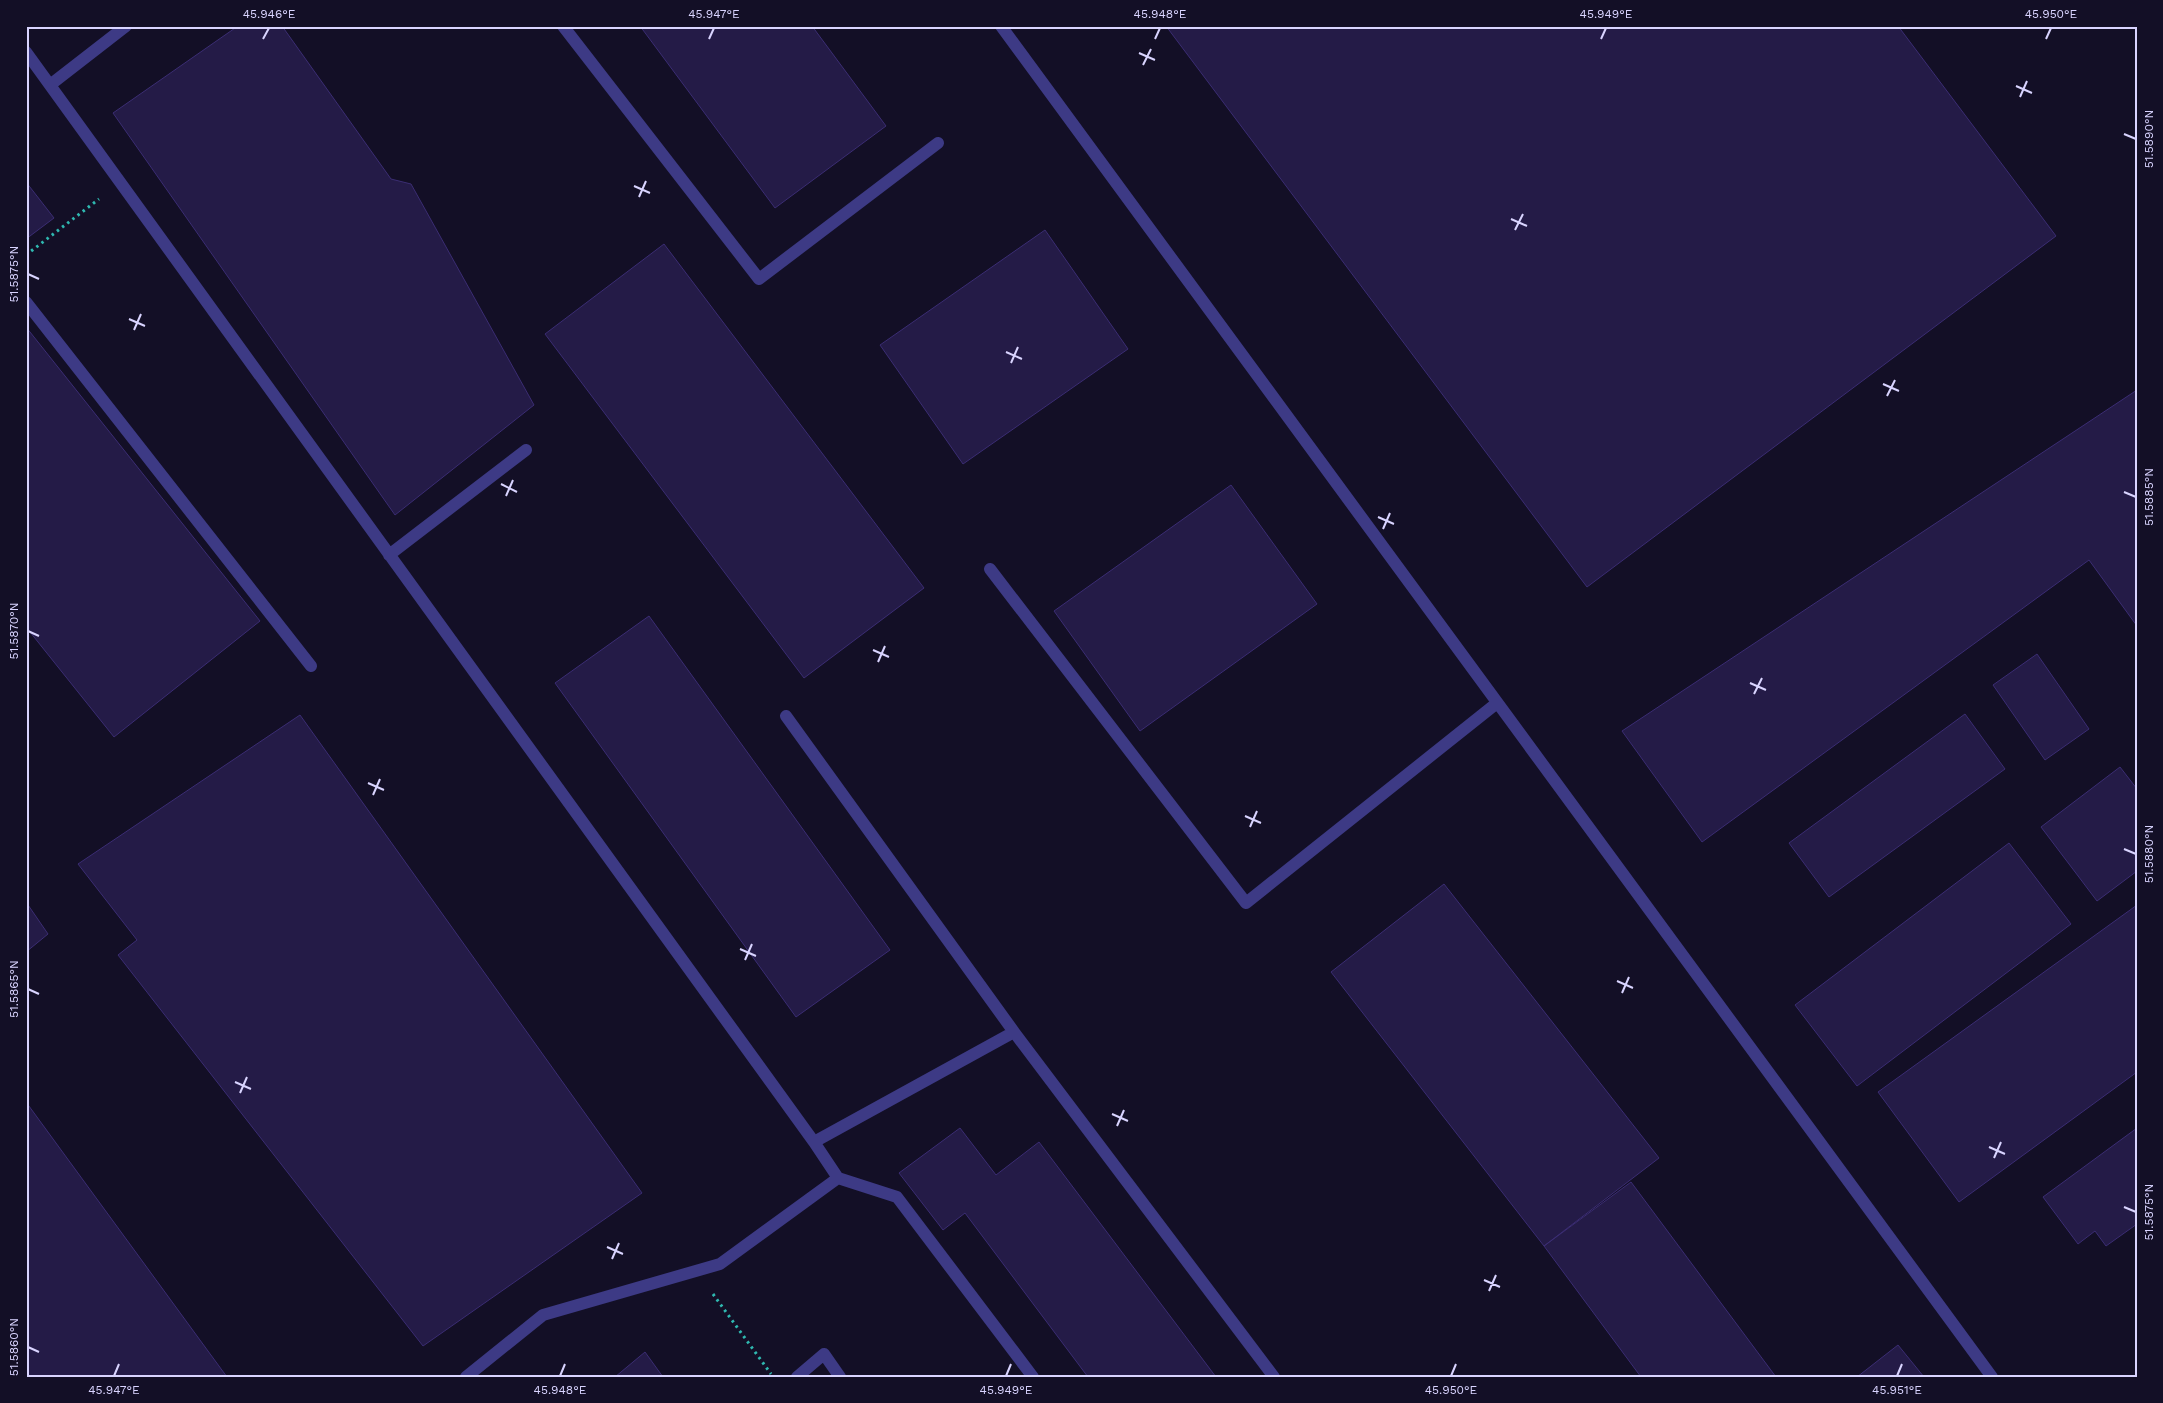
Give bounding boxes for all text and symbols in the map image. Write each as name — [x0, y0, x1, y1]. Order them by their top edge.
text: 45.946°E — [243, 7, 296, 21]
text: 45.947°E — [688, 7, 740, 21]
text: 45.948°E — [1134, 7, 1187, 21]
text: 45.949°E — [1580, 7, 1633, 21]
text: 45.950°E — [2025, 7, 2078, 21]
text: 51.5890°N — [2142, 110, 2156, 168]
text: 51.5875°N — [7, 246, 21, 302]
text: 51.5885°N — [2142, 468, 2156, 526]
text: 51.5870°N — [7, 602, 21, 660]
text: 51.5880°N — [2142, 825, 2156, 883]
text: 51.5865°N — [7, 960, 21, 1018]
text: 51.5875°N — [2142, 1184, 2156, 1240]
text: 51.5860°N — [7, 1318, 21, 1376]
text: 45.947°E — [88, 1383, 140, 1397]
text: 45.948°E — [534, 1383, 587, 1397]
text: 45.949°E — [980, 1383, 1033, 1397]
text: 45.950°E — [1425, 1383, 1478, 1397]
text: 45.951°E — [1872, 1383, 1922, 1397]

